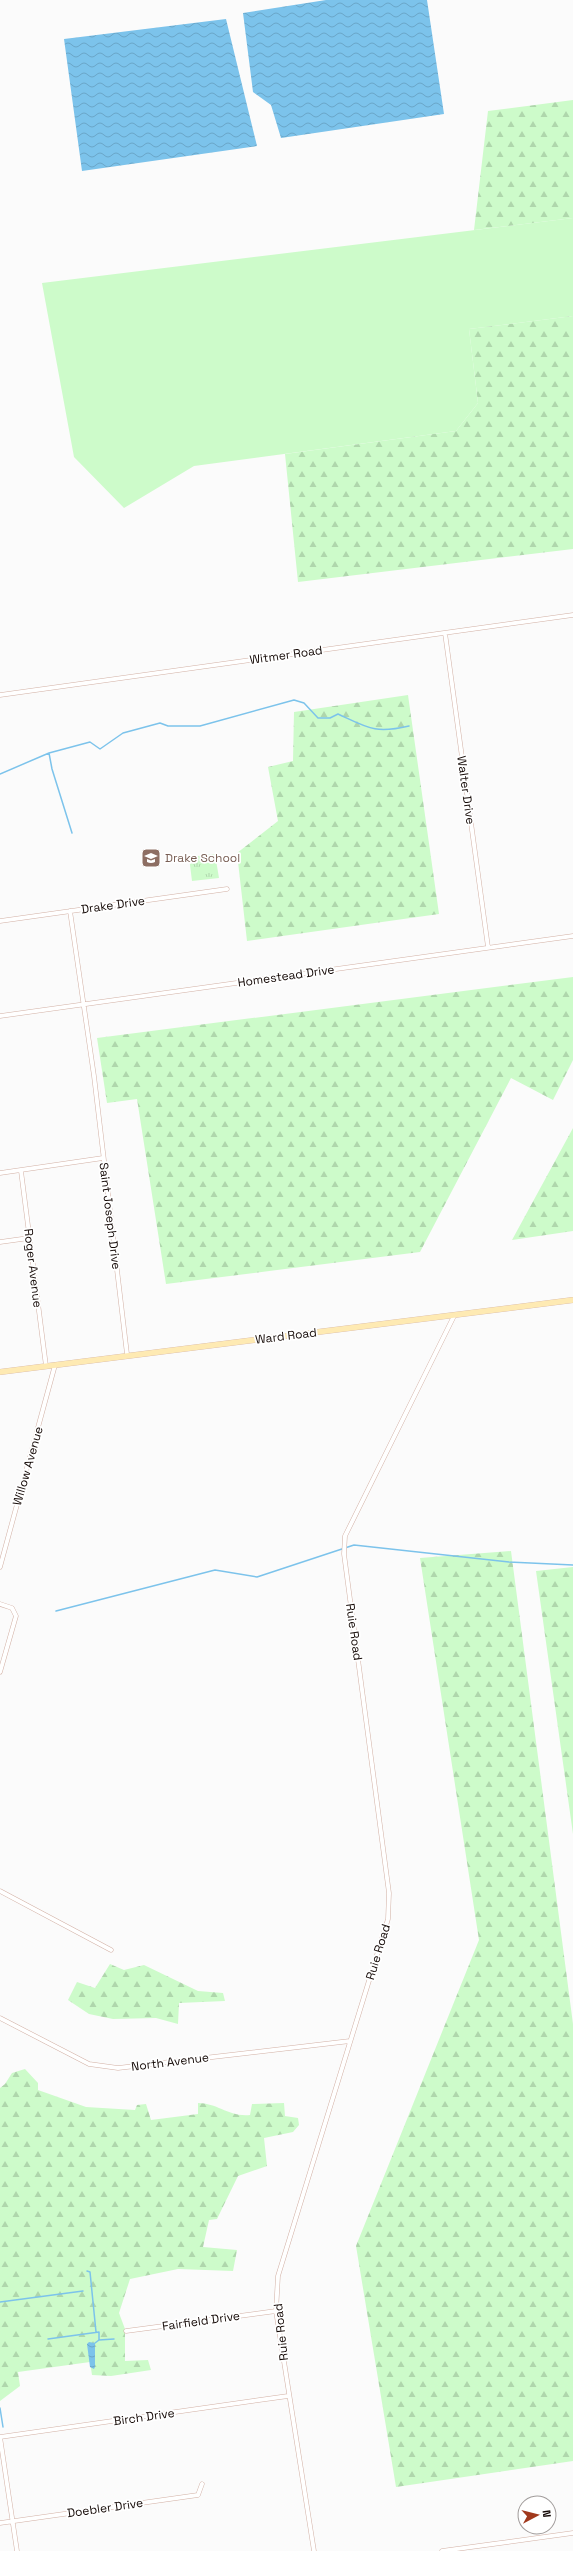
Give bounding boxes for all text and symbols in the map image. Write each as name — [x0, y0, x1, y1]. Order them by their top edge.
street label: Witmer Road — [249, 642, 323, 668]
street label: Walter Drive — [453, 755, 479, 825]
school or university icon: Drake School — [140, 847, 162, 869]
place label: Drake School — [165, 850, 240, 866]
street label: Drake Drive — [80, 893, 146, 917]
street label: Homestead Drive — [237, 961, 335, 991]
street label: Saint Joseph Drive — [96, 1162, 124, 1270]
street label: Roger Avenue — [20, 1228, 46, 1308]
street label: Ward Road — [254, 1324, 318, 1348]
street label: Willow Avenue — [9, 1425, 47, 1507]
street label: Ruie Road — [342, 1602, 366, 1662]
street label: Ruie Road — [362, 1922, 394, 1982]
street label: North Avenue — [130, 2049, 210, 2075]
street label: Ruie Road — [270, 2303, 292, 2361]
street label: Fairfield Drive — [161, 2308, 241, 2334]
street label: Birch Drive — [112, 2405, 176, 2429]
street label: Doebler Drive — [66, 2495, 144, 2521]
north arrow — [517, 2495, 557, 2535]
text: N — [540, 2509, 554, 2518]

